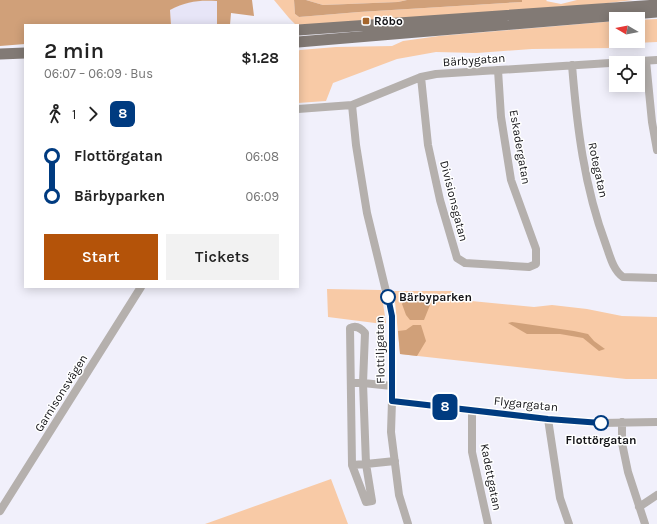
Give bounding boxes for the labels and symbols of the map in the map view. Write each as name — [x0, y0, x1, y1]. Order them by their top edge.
north arrow — [609, 12, 645, 48]
place label: Röbo — [374, 14, 403, 28]
marker: Röbo — [361, 16, 371, 26]
street label: Bärbygatan — [442, 51, 506, 69]
street label: Eskadergatan — [507, 109, 533, 185]
street label: Rotegatan — [585, 141, 611, 199]
street label: Divisionsgatan — [437, 159, 471, 243]
marker: Bärbyparken — [380, 289, 396, 305]
place label: Bärbyparken — [399, 290, 472, 304]
street label: Flottiljgatan — [372, 316, 388, 384]
street label: Garnisonsvägen — [32, 352, 90, 434]
line badge: 8 — [432, 394, 458, 420]
street label: Flygargatan — [493, 394, 559, 414]
marker: Flottörgatan — [593, 415, 609, 431]
place label: Flottörgatan — [565, 433, 637, 447]
street label: Kadettgatan — [478, 442, 504, 512]

